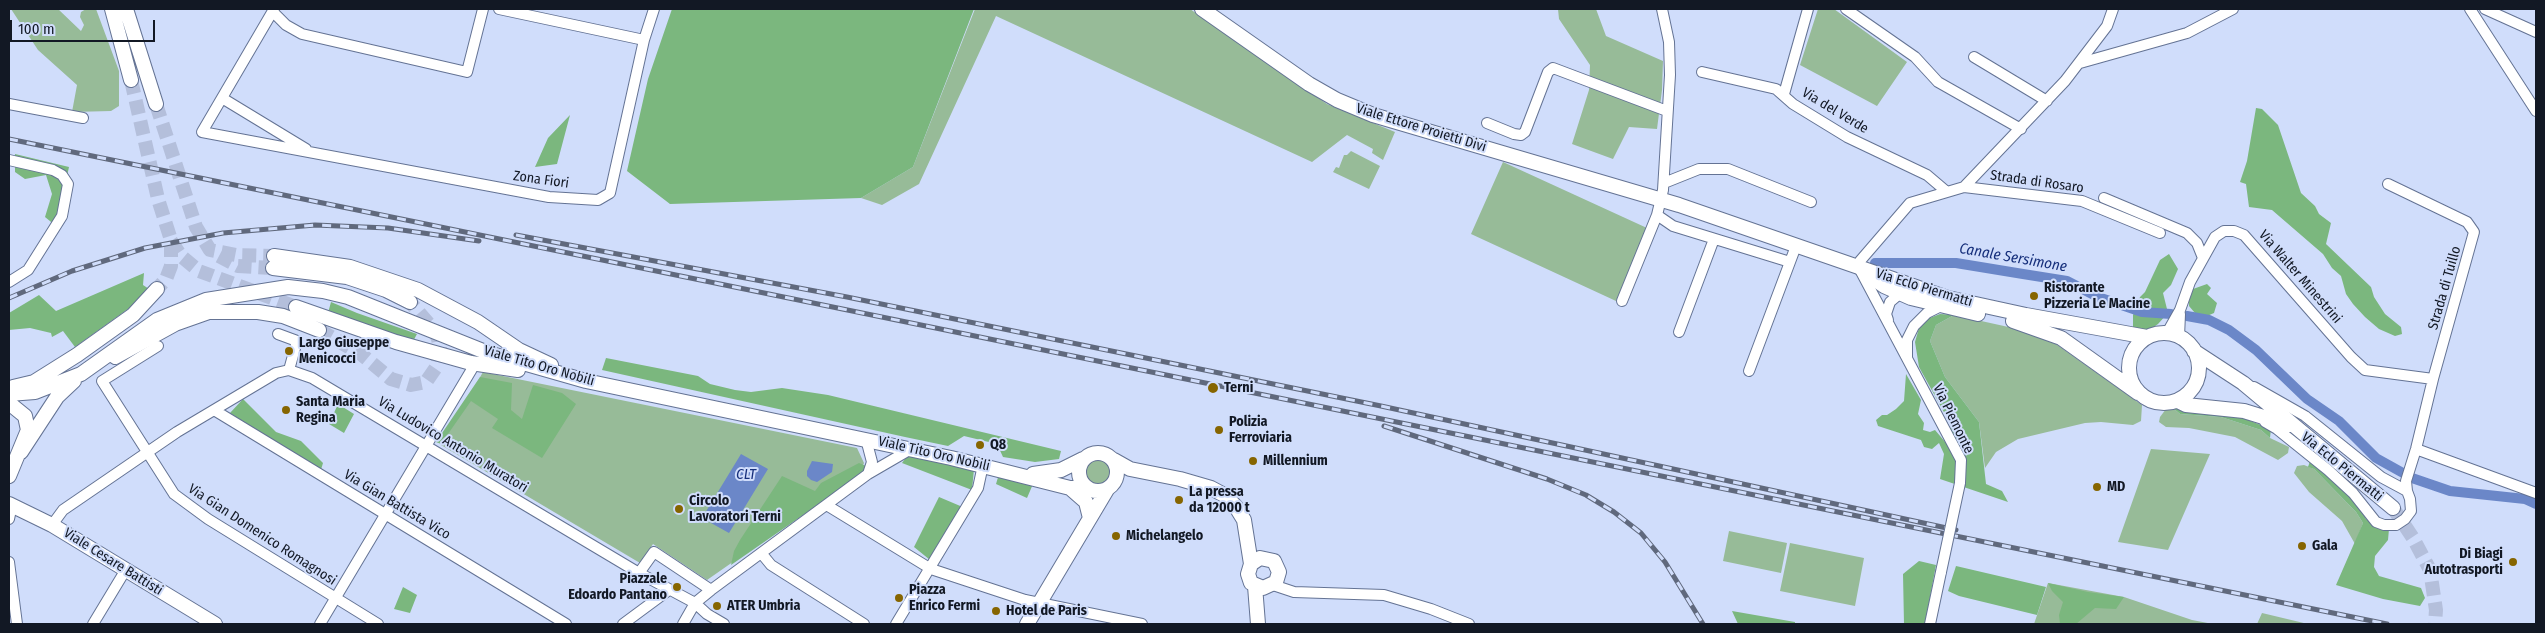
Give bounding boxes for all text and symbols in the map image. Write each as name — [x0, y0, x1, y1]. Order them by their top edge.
scale bar — [12, 10, 158, 42]
text: 100 m — [18, 20, 55, 38]
street label: Via del Verde — [1799, 85, 1871, 137]
street label: Viale Ettore Proietti Divi — [1354, 100, 1488, 156]
street label: Strada di Rosaro — [1989, 167, 2085, 197]
street label: Zona Fiori — [512, 168, 570, 192]
street label: Via Walter Minestrini — [2255, 227, 2345, 327]
water label: Canale Sersimone — [1958, 240, 2068, 276]
street label: Strada di Tuillo — [2425, 244, 2465, 332]
street label: Via Eclo Piermatti — [1874, 265, 1974, 311]
place label: Ristorante Pizzeria Le Macine — [2044, 280, 2150, 312]
marker: Ristorante Pizzeria Le Macine — [2028, 290, 2040, 302]
place label: Largo Giuseppe Menicocci — [299, 335, 389, 368]
street label: Viale Tito Oro Nobili — [482, 342, 596, 390]
marker: Largo Giuseppe Menicocci — [283, 345, 295, 357]
place label: Terni — [1224, 380, 1253, 396]
marker: Terni — [1206, 381, 1220, 395]
street label: Via Piemonte — [1929, 381, 1977, 457]
place label: Santa Maria Regina — [296, 394, 365, 427]
street label: Via Ludovico Antonio Muratori — [375, 394, 531, 496]
marker: Santa Maria Regina — [280, 404, 292, 416]
place label: Polizia Ferroviaria — [1229, 414, 1292, 447]
marker: Polizia Ferroviaria — [1213, 424, 1225, 436]
street label: Via Eclo Piermatti — [2298, 429, 2386, 505]
street label: Viale Tito Oro Nobili — [876, 433, 992, 475]
place label: Q8 — [990, 437, 1006, 453]
marker: Q8 — [974, 439, 986, 451]
place label: Millennium — [1263, 453, 1328, 469]
marker: Millennium — [1247, 455, 1259, 467]
water label: CLT — [736, 466, 756, 484]
street label: Via Gian Battista Vico — [341, 467, 453, 543]
place label: MD — [2107, 479, 2125, 495]
street label: Via Gian Domenico Romagnosi — [185, 481, 339, 589]
marker: MD — [2091, 481, 2103, 493]
place label: La pressa da 12000 t — [1189, 484, 1250, 516]
place label: Circolo Lavoratori Terni — [689, 493, 781, 526]
marker: La pressa da 12000 t — [1173, 494, 1185, 506]
marker: Circolo Lavoratori Terni — [673, 503, 685, 515]
street label: Viale Cesare Battisti — [60, 525, 166, 599]
place label: Michelangelo — [1126, 528, 1203, 544]
marker: Michelangelo — [1110, 530, 1122, 542]
place label: Gala — [2312, 538, 2338, 554]
marker: Gala — [2296, 540, 2308, 552]
place label: Di Biagi Autotrasporti — [2425, 546, 2503, 578]
marker: Di Biagi Autotrasporti — [2507, 556, 2519, 568]
place label: Piazzale Edoardo Pantano — [568, 571, 667, 604]
marker: Piazzale Edoardo Pantano — [671, 581, 683, 593]
place label: Piazza Enrico Fermi — [909, 582, 980, 614]
marker: Piazza Enrico Fermi — [893, 592, 905, 604]
place label: ATER Umbria — [727, 598, 800, 614]
marker: ATER Umbria — [711, 600, 723, 612]
place label: Hotel de Paris — [1006, 603, 1087, 619]
marker: Hotel de Paris — [990, 605, 1002, 617]

